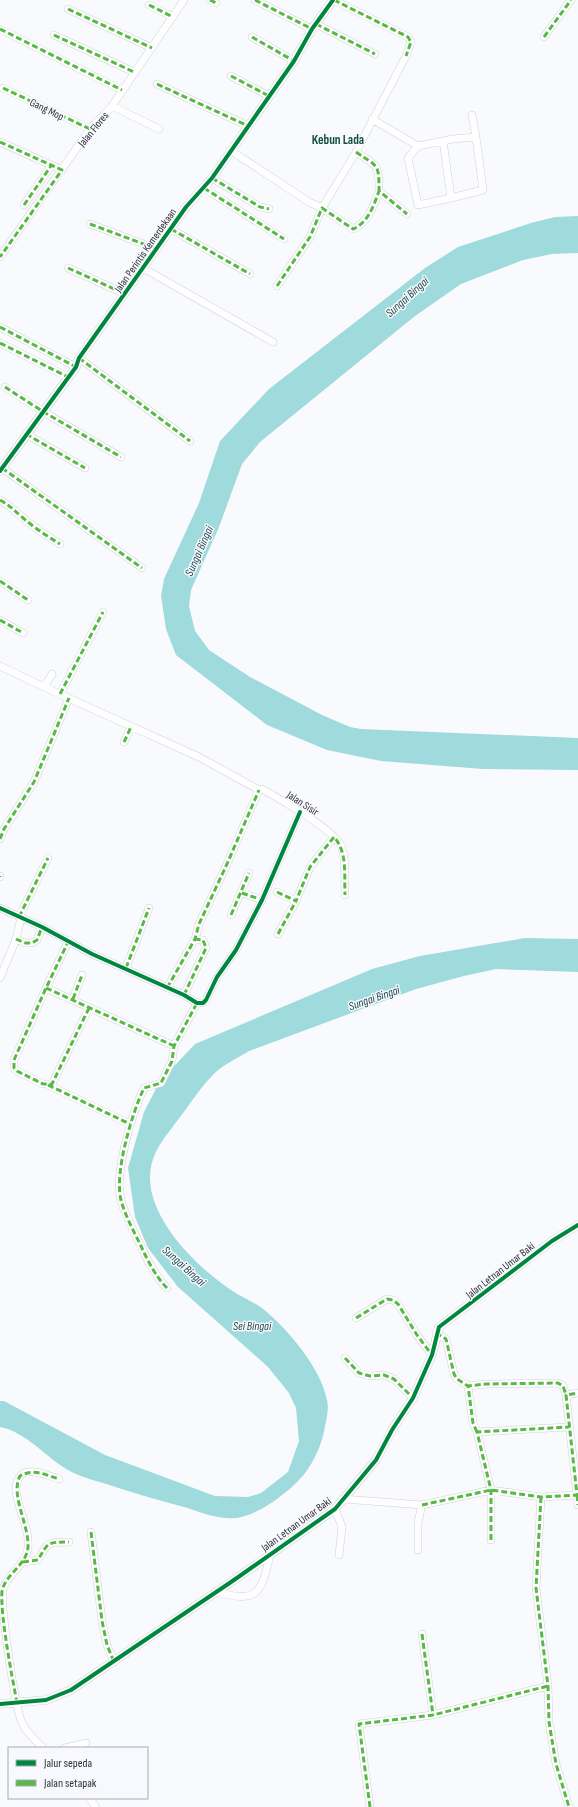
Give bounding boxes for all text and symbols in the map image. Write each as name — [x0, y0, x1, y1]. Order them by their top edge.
street label: Gang Mop — [28, 96, 66, 123]
street label: Jalan Flores — [75, 109, 111, 150]
district label: Kebun Lada — [312, 132, 364, 148]
street label: Jalan Perintis Kemerdekaan — [111, 206, 179, 296]
water label: Sungai Bingai — [383, 273, 433, 321]
water label: Sungai Bingai — [182, 523, 217, 579]
street label: Jalan Sisir — [284, 788, 321, 818]
water label: Sungai Bingai — [347, 982, 402, 1014]
street label: Jalan Letnan Umar Baki — [463, 1240, 537, 1302]
water label: Sungai Bingai — [159, 1243, 209, 1290]
water label: Sei Bingai — [233, 1319, 272, 1334]
street label: Jalan Letnan Umar Baki — [258, 1495, 334, 1555]
legend — [8, 1747, 148, 1799]
text: Jalur sepeda — [43, 1756, 93, 1771]
text: Jalan setapak — [43, 1776, 97, 1791]

